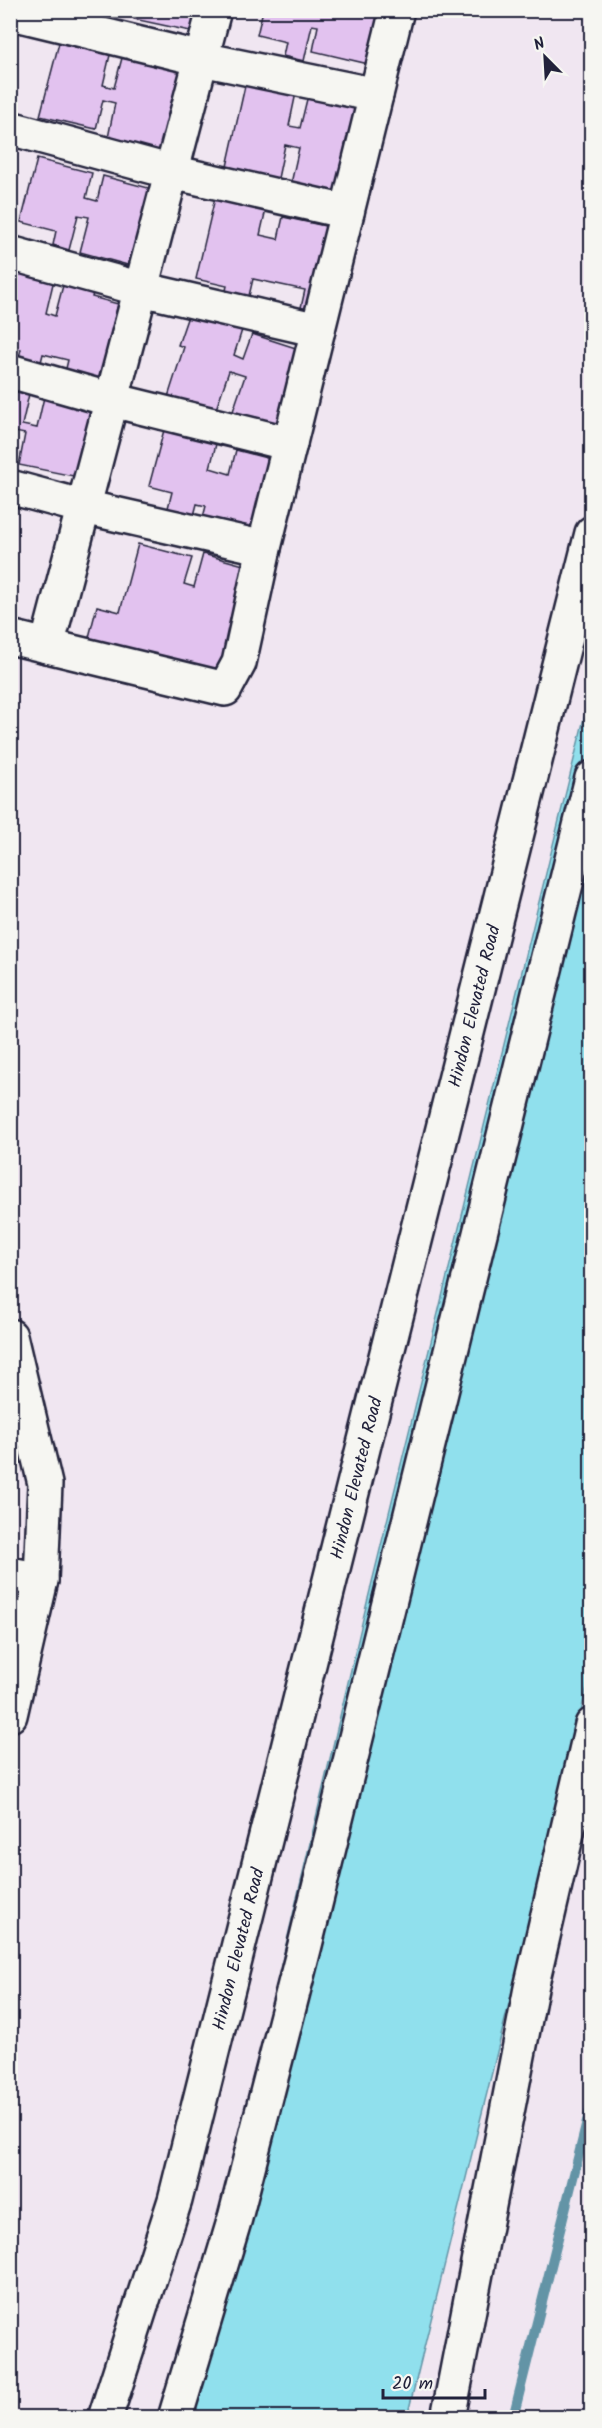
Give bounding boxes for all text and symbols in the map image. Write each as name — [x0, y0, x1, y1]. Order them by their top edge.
north arrow — [515, 27, 575, 87]
text: N — [530, 31, 549, 58]
street label: Hindon Elevated Road — [441, 921, 510, 1091]
street label: Hindon Elevated Road — [323, 1393, 392, 1563]
street label: Hindon Elevated Road — [205, 1864, 274, 2034]
scale bar — [383, 2362, 485, 2400]
text: 20 m — [392, 2370, 433, 2399]

